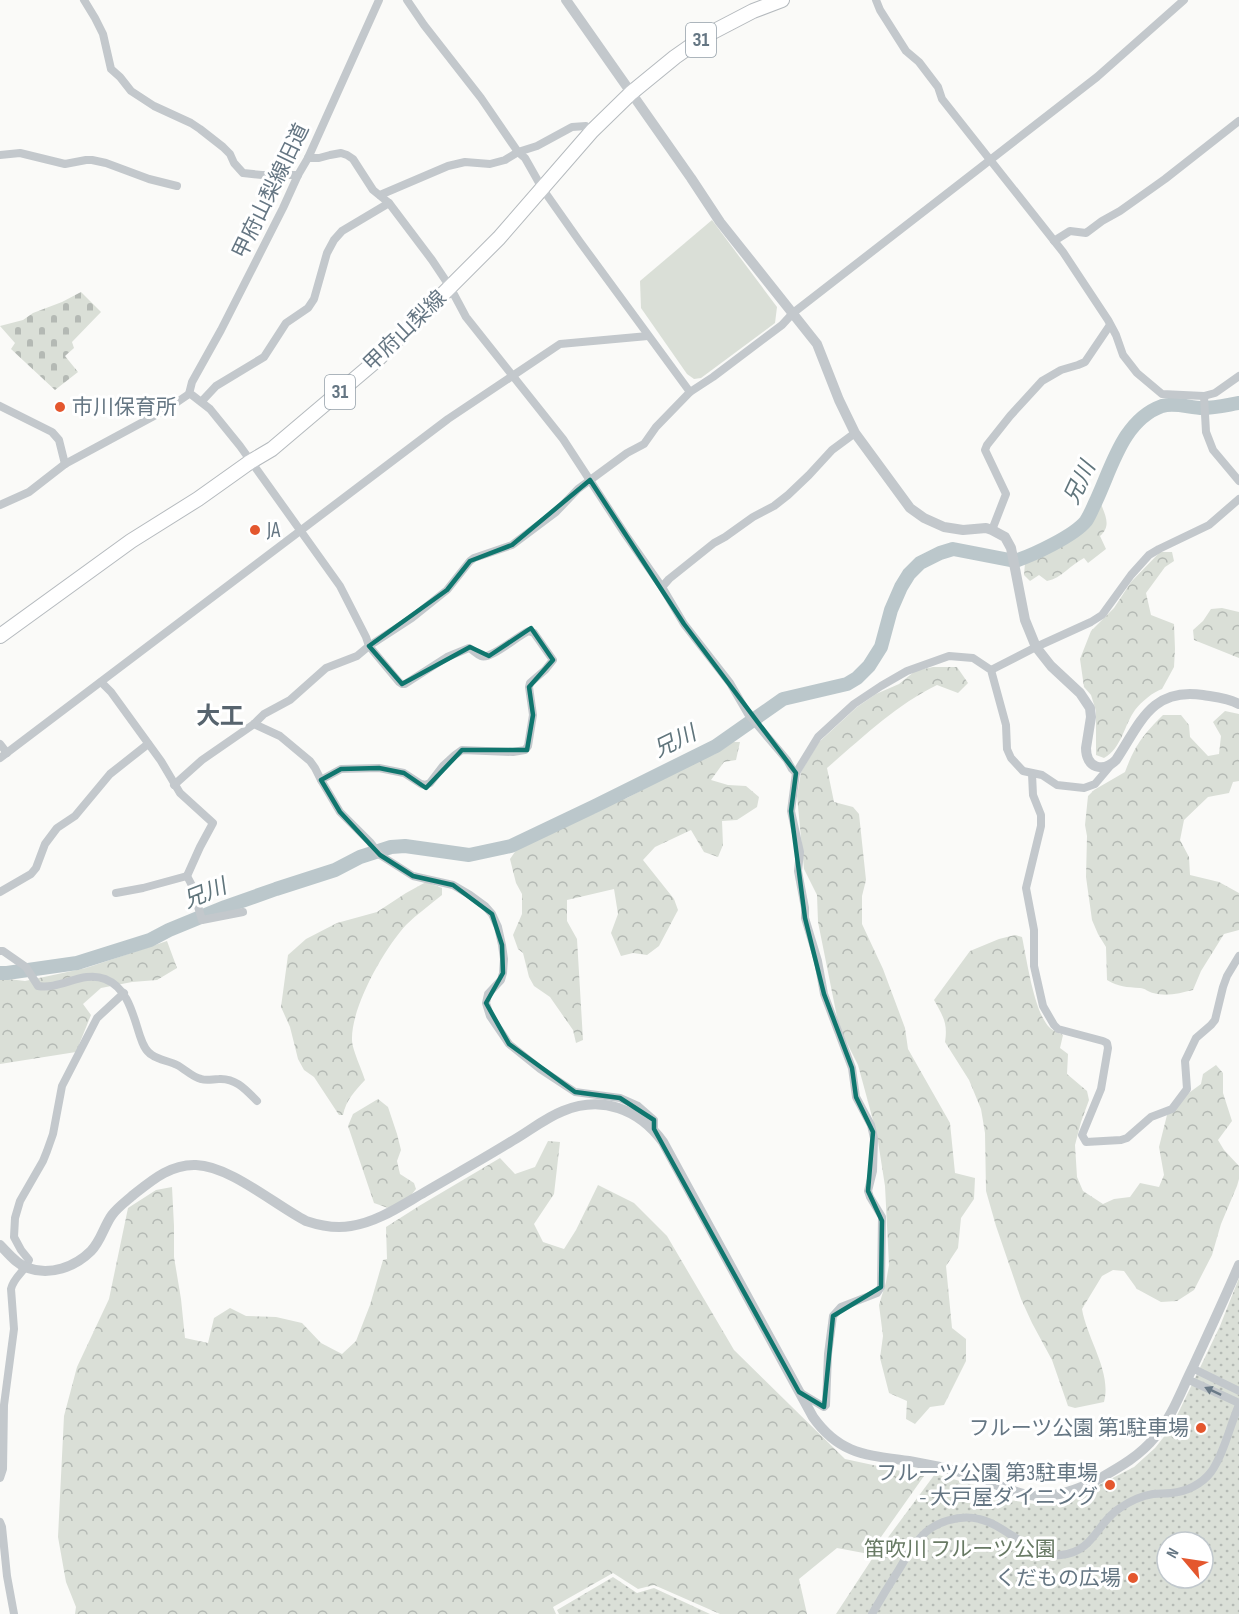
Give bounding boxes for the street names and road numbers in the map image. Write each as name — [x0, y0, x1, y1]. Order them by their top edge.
road number: 31 — [686, 23, 716, 57]
street label: 甲府山梨線旧道 — [228, 119, 314, 263]
street label: 甲府山梨線 — [359, 286, 451, 376]
road number: 31 — [325, 375, 355, 409]

